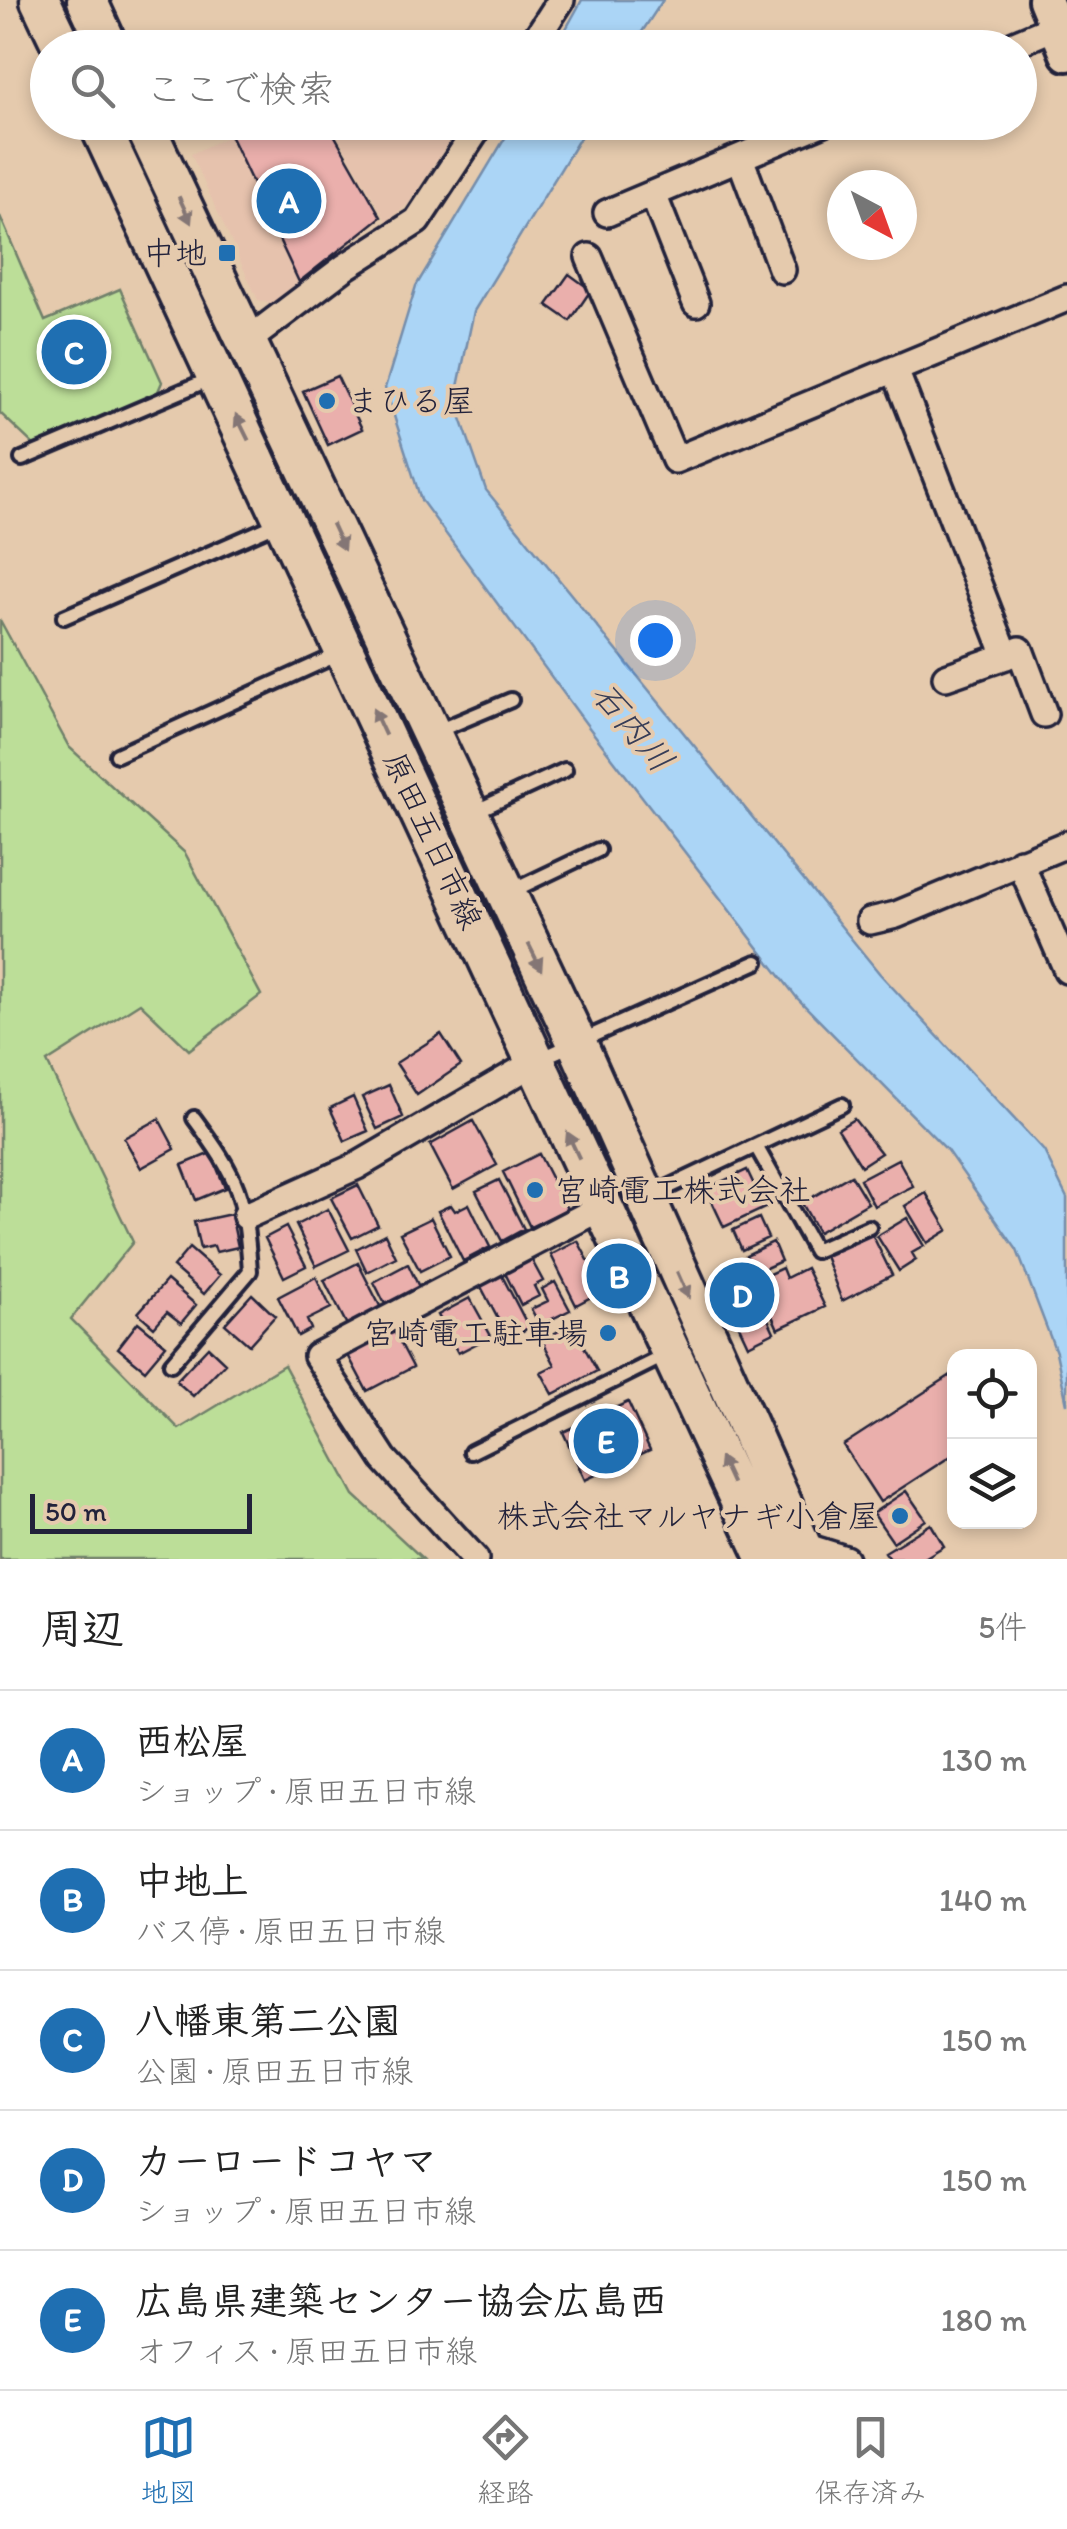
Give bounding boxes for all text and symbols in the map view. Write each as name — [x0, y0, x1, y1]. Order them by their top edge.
search box — [30, 30, 1037, 140]
icon: search — [65, 58, 120, 113]
text: ここで検索 — [145, 66, 335, 112]
pin: A — [256, 164, 322, 238]
north arrow — [827, 170, 917, 260]
one-way arrow — [177, 196, 193, 225]
place label: 中地 — [143, 234, 207, 272]
marker: 中地 — [216, 242, 238, 264]
pin: C — [42, 314, 106, 390]
place label: まひる屋 — [347, 382, 475, 420]
marker: まひる屋 — [316, 390, 338, 412]
one-way arrow — [234, 412, 251, 441]
one-way arrow — [329, 522, 346, 551]
your location — [630, 615, 681, 666]
water label: 石内川 — [583, 673, 683, 781]
one-way arrow — [371, 707, 387, 737]
street label: 原田五日市線 — [375, 745, 491, 935]
one-way arrow — [527, 943, 544, 972]
one-way arrow — [565, 1130, 581, 1159]
place label: 宮崎電工株式会社 — [555, 1171, 811, 1209]
marker: 宮崎電工株式会社 — [524, 1179, 546, 1201]
pin: B — [586, 1238, 652, 1314]
pin: D — [710, 1258, 774, 1332]
one-way arrow — [675, 1270, 691, 1300]
place label: 宮崎電工駐車場 — [364, 1314, 588, 1352]
marker: 宮崎電工駐車場 — [597, 1322, 619, 1344]
map controls — [947, 1349, 1037, 1529]
button: locate — [947, 1349, 1037, 1439]
pin: E — [574, 1404, 638, 1478]
button: layers — [947, 1439, 1037, 1529]
one-way arrow — [717, 1456, 734, 1485]
scale bar — [30, 1489, 252, 1534]
text: 50 m — [45, 1494, 107, 1528]
place label: 株式会社マルヤナギ小倉屋 — [497, 1497, 880, 1535]
marker: 株式会社マルヤナギ小倉屋 — [889, 1505, 911, 1527]
text: 周辺 — [40, 1603, 124, 1654]
text: 5件 — [978, 1608, 1027, 1646]
text: 西松屋 — [135, 1718, 249, 1764]
text: A — [62, 1741, 83, 1779]
text: 130 m — [941, 1741, 1027, 1779]
text: ショップ · 原田五日市線 — [135, 1772, 476, 1810]
text: 中地上 — [135, 1858, 249, 1904]
text: B — [62, 1881, 83, 1919]
text: 140 m — [939, 1881, 1027, 1919]
text: バス停 · 原田五日市線 — [135, 1912, 445, 1950]
text: 八幡東第二公園 — [135, 1998, 401, 2044]
text: C — [62, 2021, 83, 2059]
text: 150 m — [942, 2021, 1027, 2059]
text: 公園 · 原田五日市線 — [135, 2052, 413, 2090]
text: カーロードコヤマ — [135, 2138, 437, 2184]
text: D — [62, 2161, 83, 2199]
text: 150 m — [942, 2161, 1027, 2199]
text: ショップ · 原田五日市線 — [135, 2192, 476, 2230]
text: 広島県建築センター協会広島西 — [135, 2278, 667, 2324]
text: E — [64, 2301, 81, 2339]
text: 180 m — [941, 2301, 1027, 2339]
text: オフィス · 原田五日市線 — [135, 2332, 477, 2370]
tab: 地図 — [140, 2410, 197, 2510]
tab: 経路 — [477, 2410, 534, 2510]
tab: 保存済み — [814, 2410, 927, 2510]

